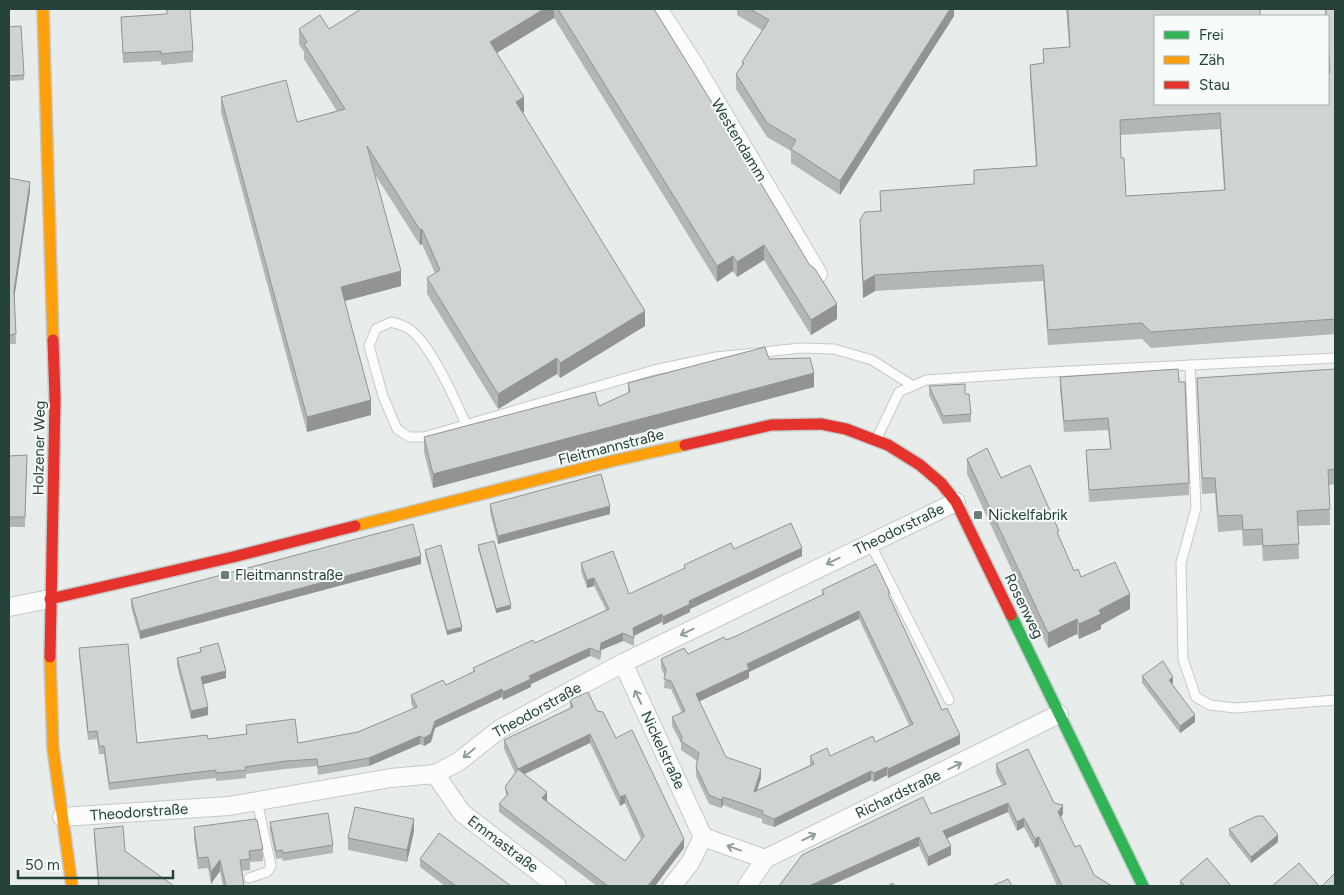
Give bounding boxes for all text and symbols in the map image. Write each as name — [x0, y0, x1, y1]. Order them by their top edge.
legend — [1154, 15, 1329, 105]
text: Frei — [1199, 26, 1224, 44]
text: Zäh — [1199, 51, 1225, 69]
text: Stau — [1199, 76, 1230, 94]
street label: Westendamm — [707, 95, 771, 185]
street label: Holzener Weg — [29, 400, 49, 496]
street label: Fleitmannstraße — [556, 425, 666, 469]
street label: Theodorstraße — [851, 499, 947, 559]
place label: Nickelfabrik — [988, 506, 1068, 524]
marker: Nickelfabrik — [972, 509, 984, 521]
one-way arrow — [826, 557, 841, 566]
place label: Fleitmannstraße — [235, 566, 343, 584]
marker: Fleitmannstraße — [219, 569, 231, 581]
street label: Rosenweg — [1001, 571, 1047, 641]
one-way arrow — [680, 628, 695, 637]
street label: Theodorstraße — [490, 678, 584, 742]
one-way arrow — [633, 690, 643, 705]
street label: Nickelstraße — [637, 708, 689, 792]
one-way arrow — [463, 748, 476, 759]
one-way arrow — [947, 760, 962, 770]
street label: Richardstraße — [852, 766, 944, 822]
street label: Theodorstraße — [89, 800, 189, 824]
street label: Emmastraße — [464, 812, 542, 876]
one-way arrow — [801, 832, 816, 842]
one-way arrow — [727, 843, 742, 852]
scale bar — [18, 848, 172, 880]
text: 50 m — [25, 856, 60, 874]

